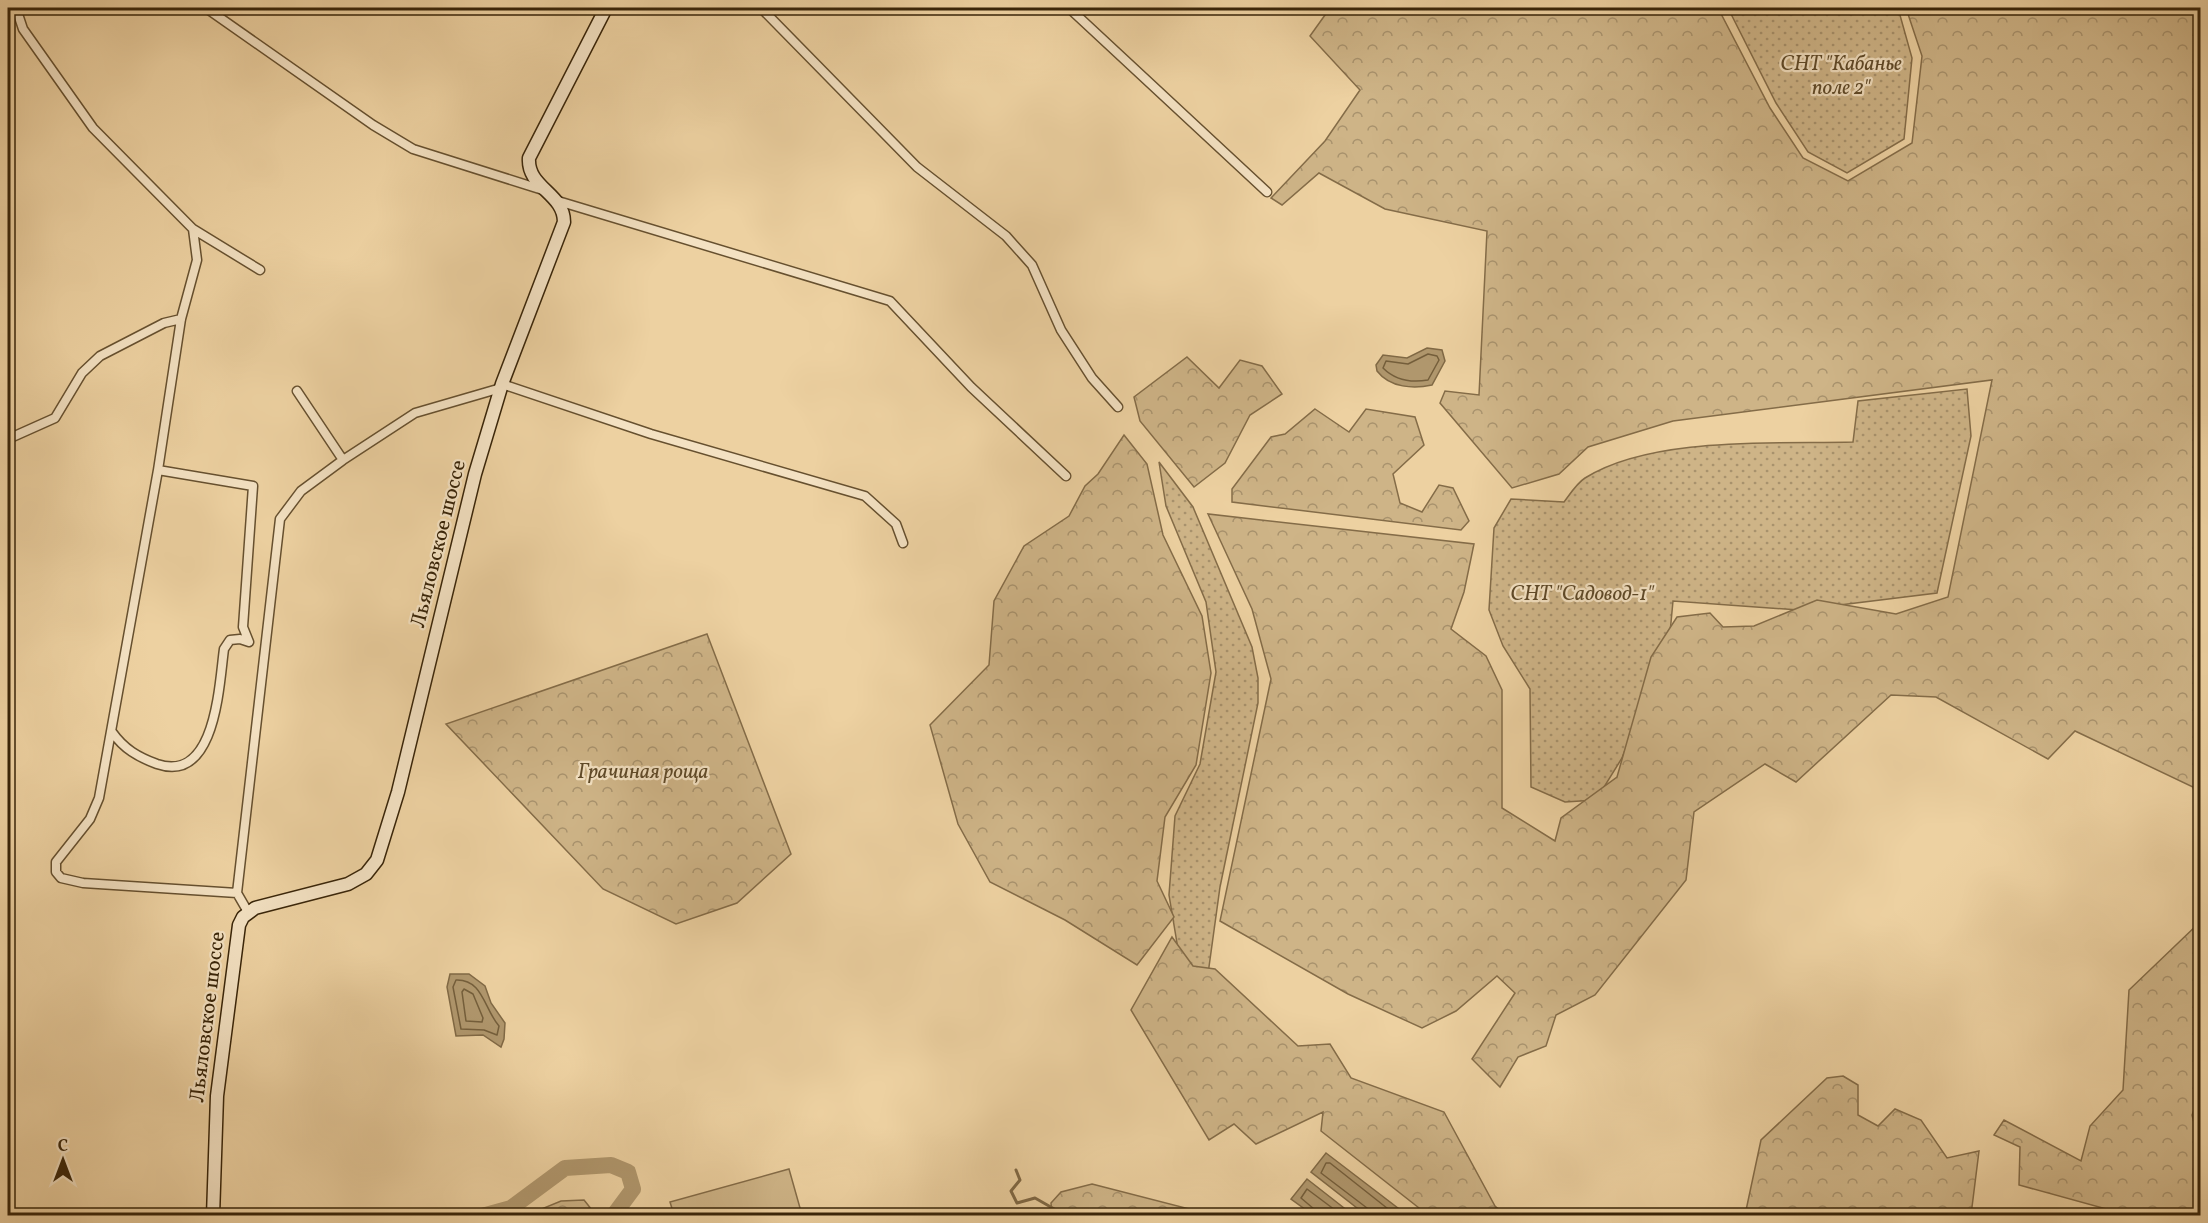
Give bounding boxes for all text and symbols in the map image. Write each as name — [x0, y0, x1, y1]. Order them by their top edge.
park label: СНТ "Кабанье поле 2" — [1780, 50, 1902, 103]
street label: Льяловское шоссе — [404, 457, 474, 631]
park label: СНТ "Садовод-1" — [1510, 580, 1655, 609]
park label: Грачиная роща — [577, 758, 709, 787]
street label: Льяловское шоссе — [183, 930, 233, 1104]
north arrow — [33, 1130, 93, 1190]
text: С — [58, 1136, 68, 1158]

